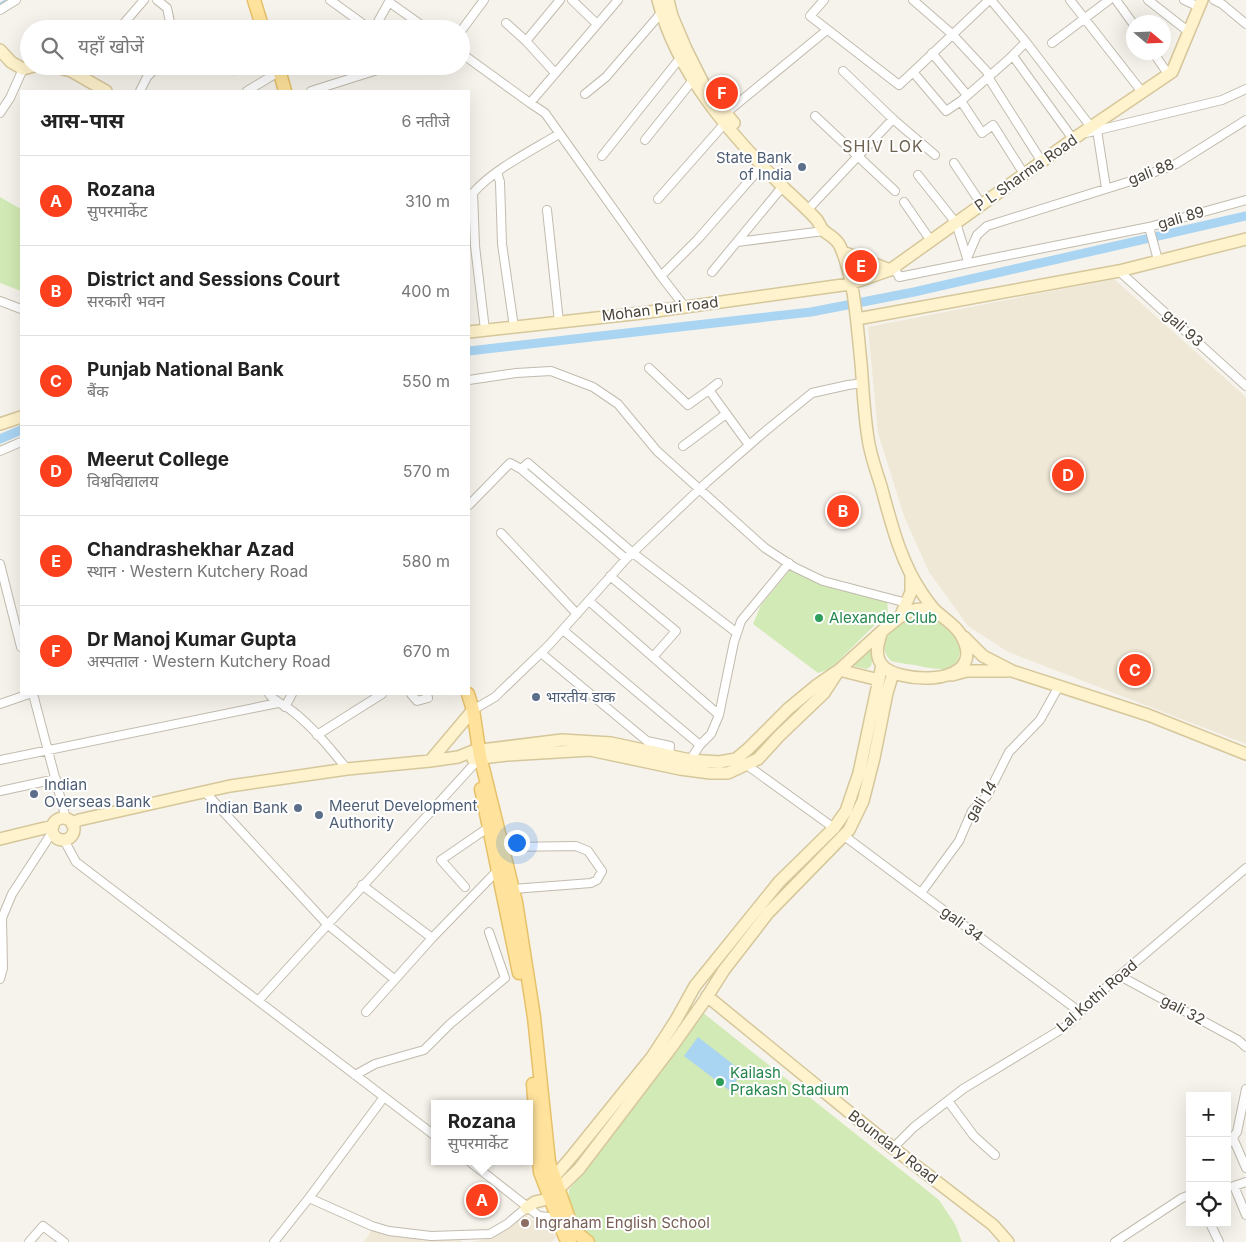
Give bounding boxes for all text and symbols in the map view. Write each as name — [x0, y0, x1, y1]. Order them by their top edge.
north arrow — [1126, 15, 1171, 60]
search box — [20, 20, 470, 75]
icon: search — [38, 34, 66, 62]
text: यहाँ खोजें — [78, 35, 144, 58]
pin: F — [706, 74, 738, 112]
text: आस-पास — [40, 108, 124, 133]
text: 6 नतीजे — [402, 111, 450, 131]
street label: P L Sharma Road — [971, 130, 1081, 215]
district label: SHIV LOK — [842, 136, 924, 156]
place label: State Bank of India — [716, 148, 793, 184]
street label: gali 88 — [1125, 154, 1176, 189]
marker: State Bank of India — [796, 161, 808, 173]
text: Rozana — [87, 178, 155, 201]
text: A — [50, 191, 62, 211]
text: 310 m — [405, 191, 450, 211]
text: सुपरमार्केट — [87, 201, 148, 221]
street label: gali 89 — [1155, 202, 1206, 233]
pin: E — [845, 247, 877, 285]
text: District and Sessions Court — [87, 268, 340, 291]
text: B — [51, 281, 61, 301]
text: 400 m — [401, 281, 450, 301]
text: सरकारी भवन — [87, 291, 165, 311]
street label: Mohan Puri road — [601, 292, 719, 325]
street label: gali 93 — [1159, 305, 1207, 351]
text: Punjab National Bank — [87, 358, 284, 381]
text: C — [50, 371, 62, 391]
text: 550 m — [402, 371, 450, 391]
text: बैंक — [87, 381, 108, 401]
text: Meerut College — [87, 448, 229, 471]
pin: D — [1052, 456, 1084, 494]
text: D — [50, 461, 62, 481]
text: 570 m — [403, 461, 450, 481]
text: विश्वविद्यालय — [87, 471, 158, 491]
pin: B — [827, 492, 859, 530]
text: Chandrashekhar Azad — [87, 538, 294, 561]
text: E — [51, 551, 61, 571]
text: 580 m — [402, 551, 450, 571]
text: स्थान · Western Kutchery Road — [87, 561, 308, 581]
place label: Alexander Club — [829, 608, 937, 627]
marker: Alexander Club — [813, 612, 825, 624]
text: Dr Manoj Kumar Gupta — [87, 628, 296, 651]
text: F — [51, 641, 61, 661]
text: 670 m — [403, 641, 450, 661]
text: अस्पताल · Western Kutchery Road — [87, 651, 331, 671]
pin: C — [1119, 651, 1151, 689]
place label: भारतीय डाक — [546, 687, 616, 706]
marker: भारतीय डाक — [530, 691, 542, 703]
place label: Indian Overseas Bank — [44, 775, 151, 811]
street label: gali 14 — [960, 777, 1001, 825]
marker: Indian Overseas Bank — [28, 788, 40, 800]
place label: Meerut Development Authority — [329, 796, 477, 832]
place label: Indian Bank — [205, 798, 289, 817]
marker: Indian Bank — [292, 802, 304, 814]
marker: Meerut Development Authority — [313, 809, 325, 821]
your location — [504, 830, 530, 856]
street label: gali 34 — [937, 902, 987, 946]
street label: Lal Kothi Road — [1052, 955, 1141, 1036]
street label: gali 32 — [1158, 990, 1209, 1029]
place label: Kailash Prakash Stadium — [730, 1063, 849, 1099]
marker: Kailash Prakash Stadium — [714, 1076, 726, 1088]
map controls — [1186, 1092, 1231, 1227]
button: + — [1186, 1092, 1231, 1137]
popup — [431, 1100, 533, 1165]
street label: Boundary Road — [845, 1106, 942, 1188]
text: Rozana — [448, 1110, 516, 1133]
text: सुपरमार्केट — [448, 1133, 508, 1153]
button: − — [1186, 1137, 1231, 1182]
pin: A — [466, 1181, 498, 1219]
button: locate — [1186, 1182, 1231, 1227]
place label: Ingraham English School — [535, 1213, 710, 1232]
marker: Ingraham English School — [519, 1217, 531, 1229]

